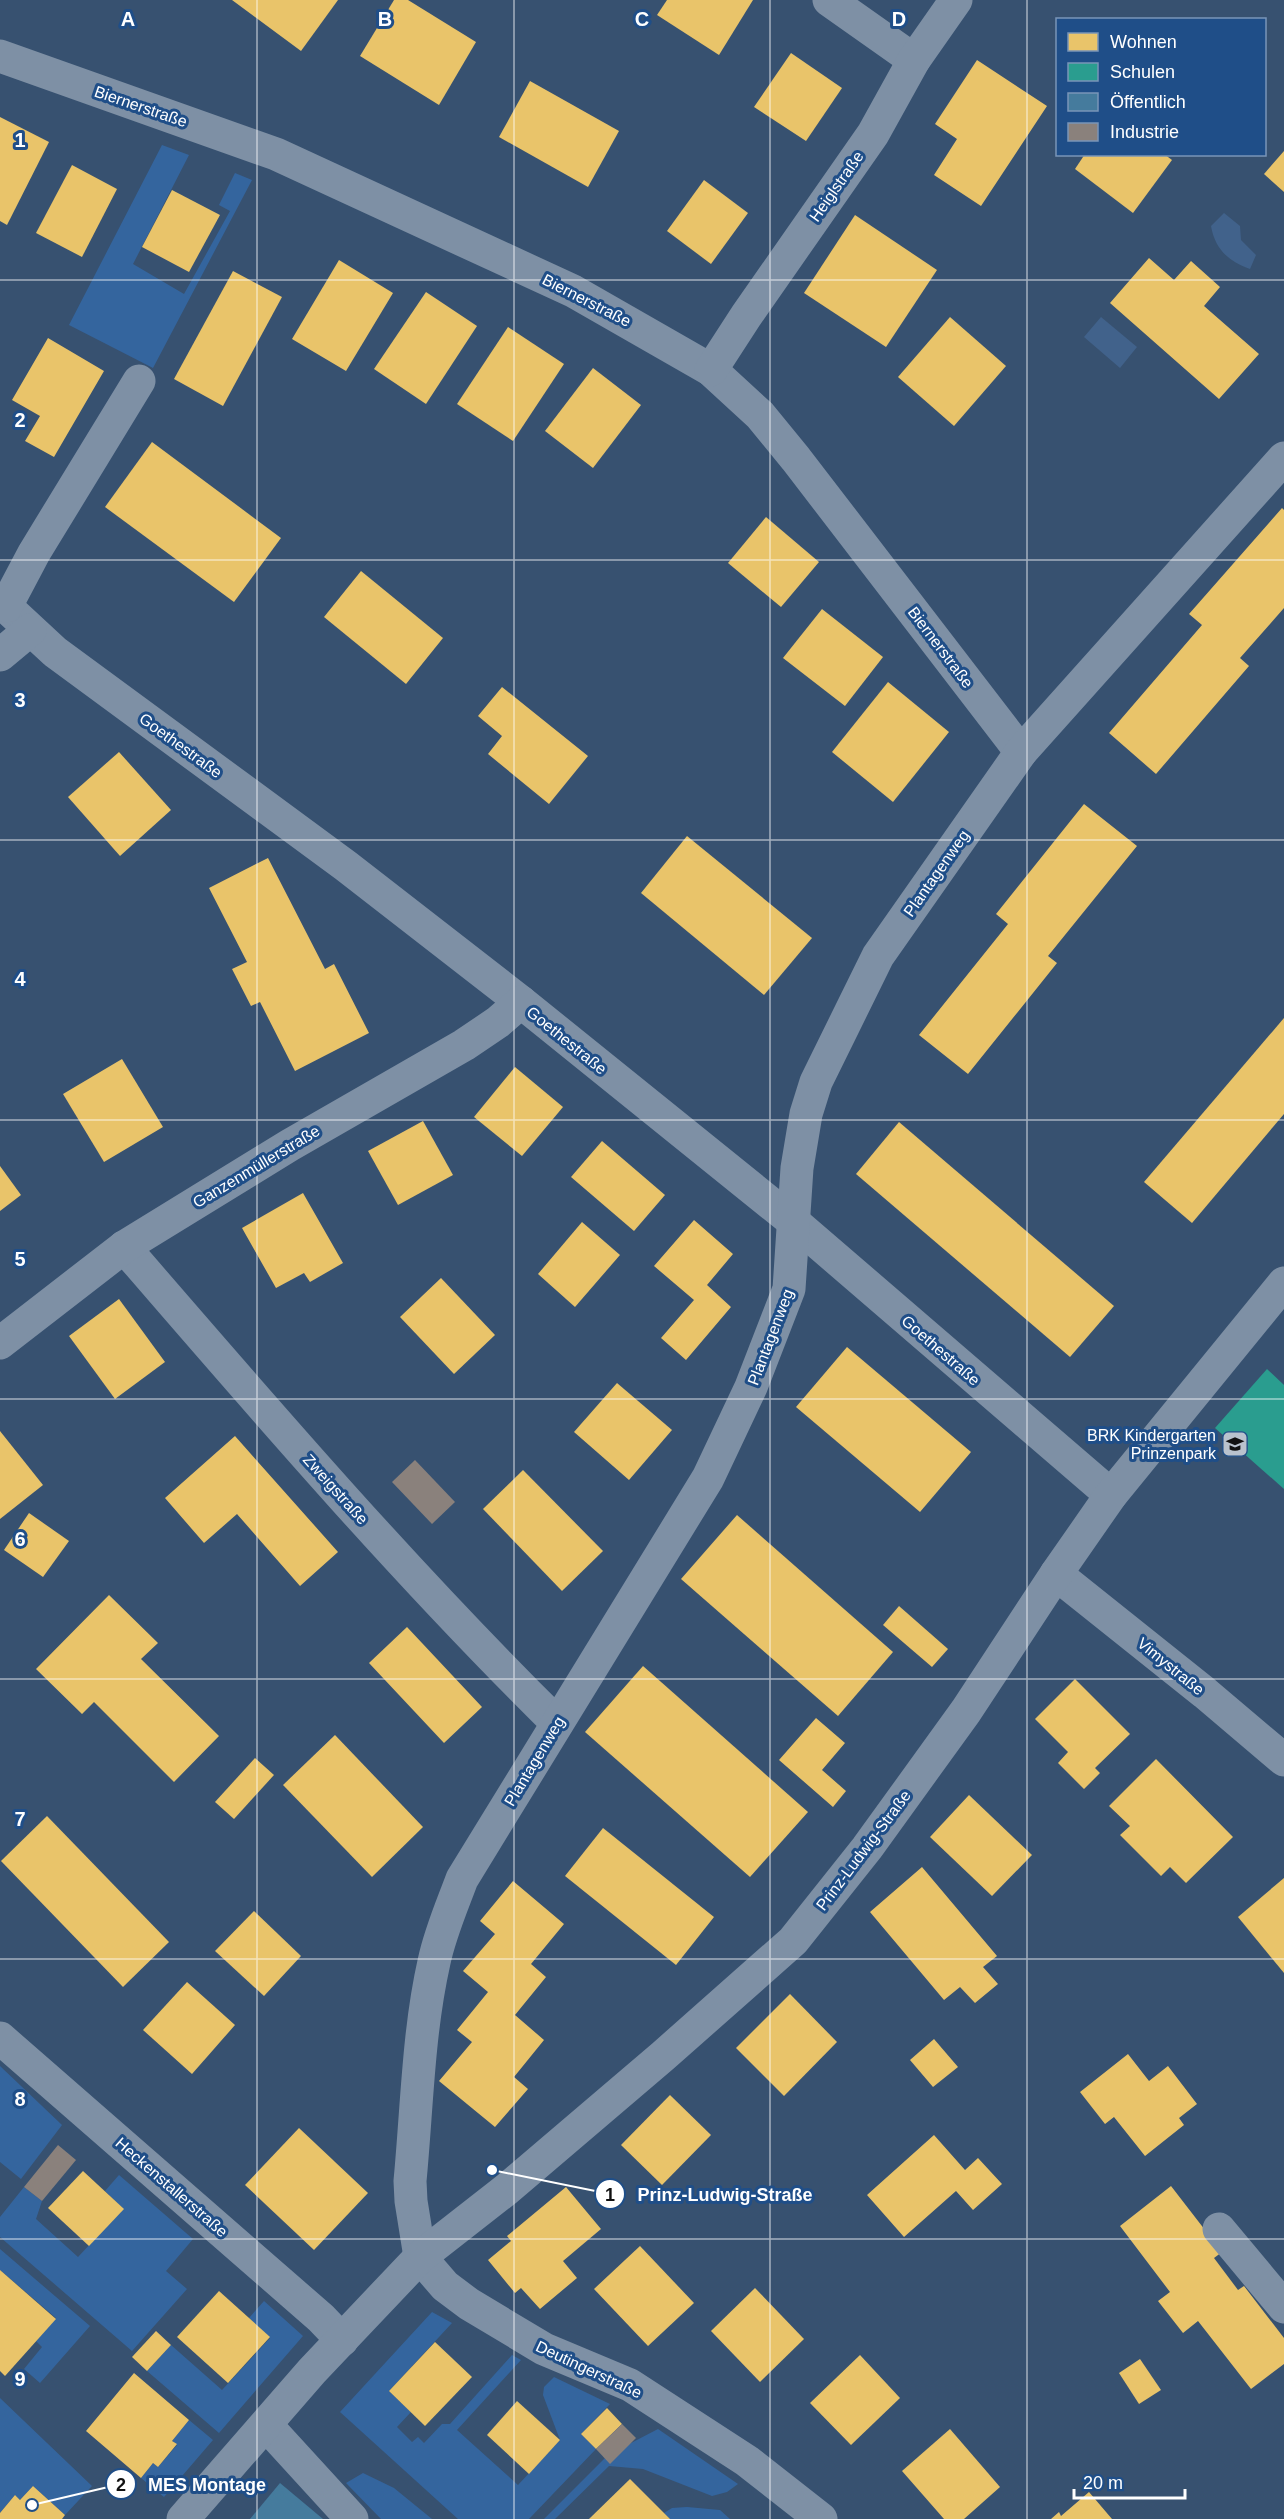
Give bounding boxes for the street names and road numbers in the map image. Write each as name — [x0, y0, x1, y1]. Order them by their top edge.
street label: Biernerstraße — [92, 83, 190, 130]
street label: Heiglstraße — [806, 148, 867, 225]
street label: Biernerstraße — [540, 271, 634, 330]
street label: Biernerstraße — [905, 603, 977, 691]
street label: Goethestraße — [136, 710, 225, 781]
street label: Plantagenweg — [900, 827, 972, 920]
street label: Goethestraße — [523, 1003, 610, 1078]
street label: Ganzenmüllerstraße — [190, 1122, 323, 1211]
street label: Plantagenweg — [744, 1287, 797, 1388]
street label: Goethestraße — [898, 1312, 983, 1389]
street label: Zweigstraße — [300, 1451, 371, 1528]
street label: Vimystraße — [1134, 1634, 1207, 1698]
street label: Plantagenweg — [501, 1713, 568, 1809]
street label: Prinz-Ludwig-Straße — [813, 1787, 914, 1914]
street label: Heckenstallerstraße — [112, 2134, 231, 2241]
street label: Deutingerstraße — [533, 2338, 644, 2401]

